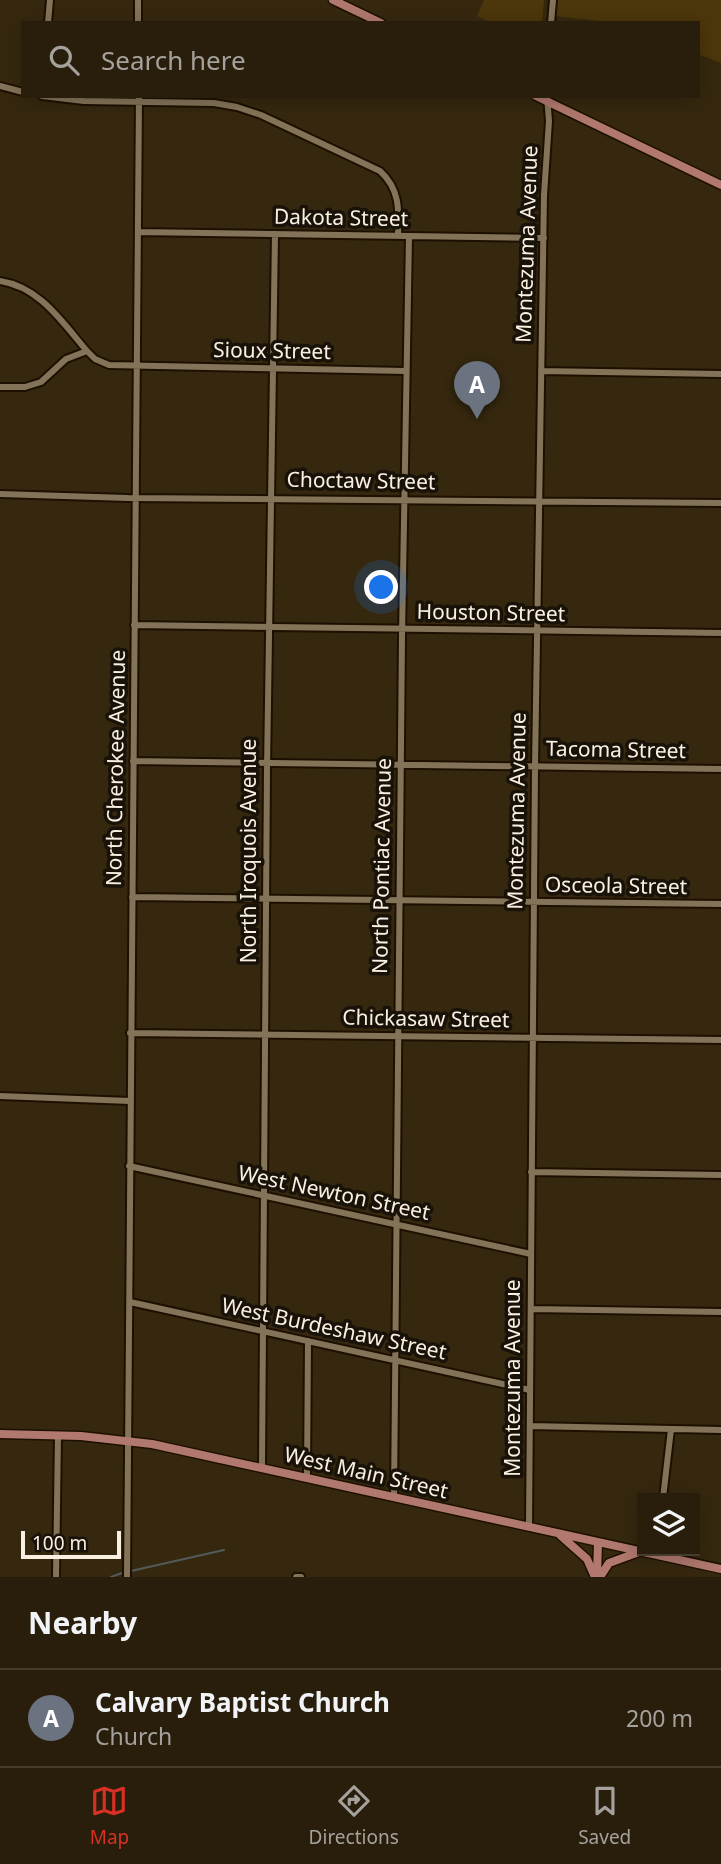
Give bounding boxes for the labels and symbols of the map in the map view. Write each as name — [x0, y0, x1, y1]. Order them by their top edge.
street label: Montezuma Avenue — [509, 145, 543, 343]
street label: Dakota Street — [274, 202, 409, 232]
street label: Sioux Street — [213, 335, 332, 365]
pin: A — [454, 361, 500, 419]
street label: Choctaw Street — [286, 465, 436, 495]
your location — [364, 570, 398, 604]
street label: Houston Street — [416, 597, 566, 627]
street label: North Cherokee Avenue — [99, 649, 131, 886]
street label: Montezuma Avenue — [500, 712, 532, 910]
street label: Tacoma Street — [546, 734, 687, 764]
street label: North Iroquois Avenue — [234, 739, 262, 963]
street label: North Pontiac Avenue — [365, 758, 397, 974]
street label: Osceola Street — [545, 870, 688, 900]
street label: Chickasaw Street — [342, 1003, 510, 1033]
street label: West Newton Street — [236, 1158, 433, 1226]
street label: Montezuma Avenue — [498, 1279, 526, 1477]
street label: West Burdeshaw Street — [219, 1291, 450, 1366]
street label: West Main Street — [282, 1440, 451, 1505]
scale bar — [21, 1528, 121, 1560]

